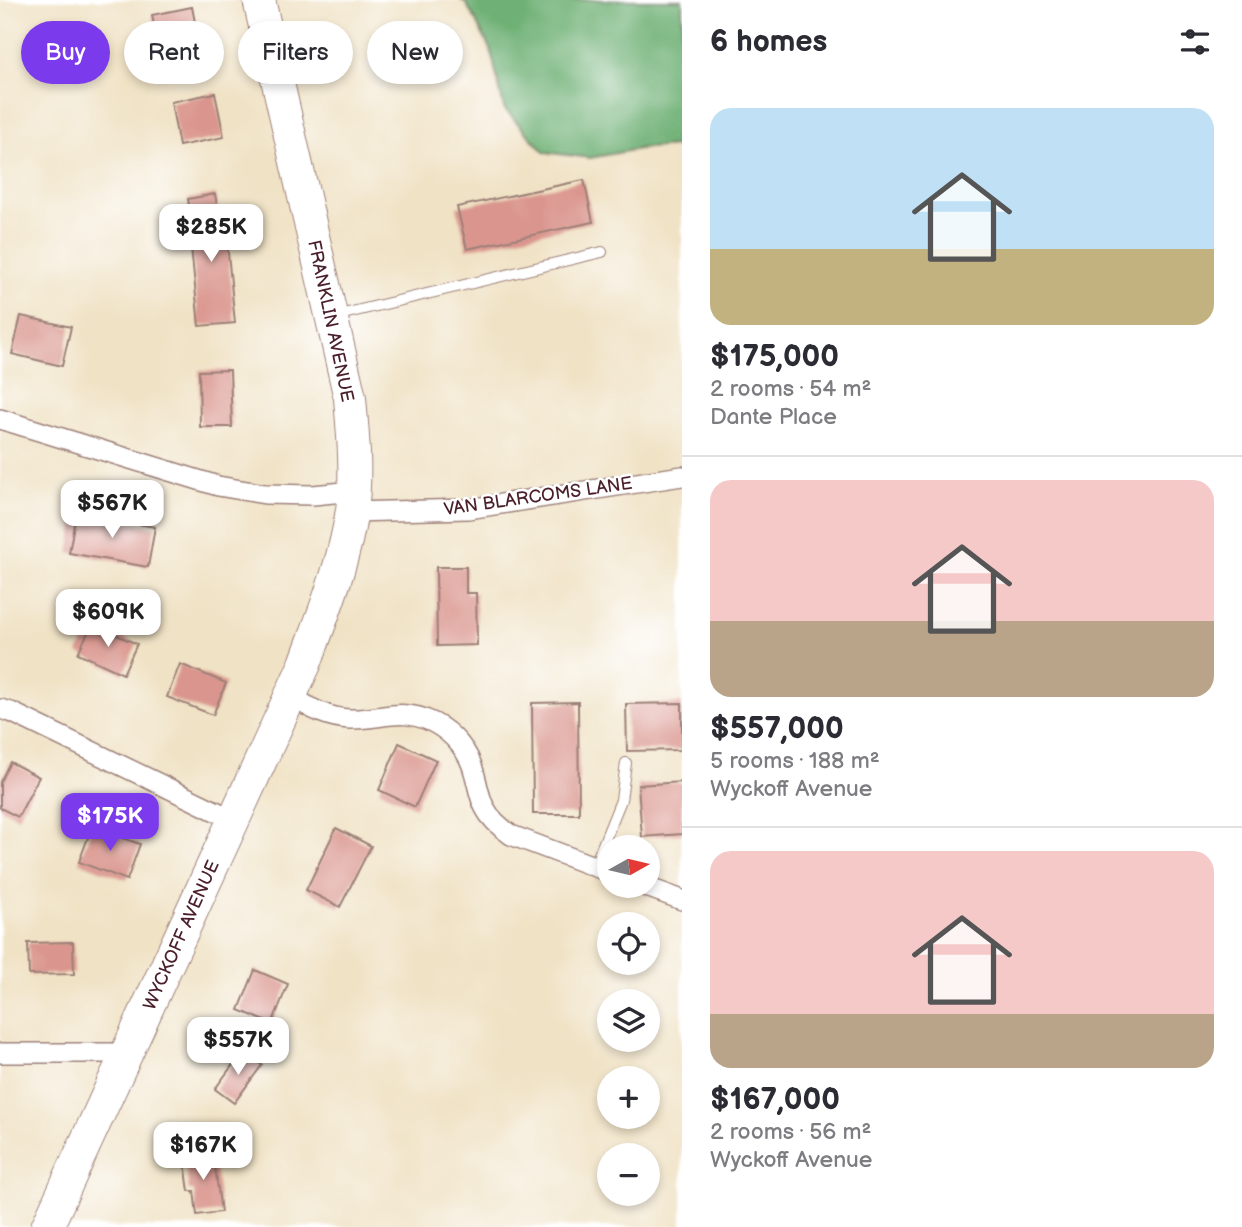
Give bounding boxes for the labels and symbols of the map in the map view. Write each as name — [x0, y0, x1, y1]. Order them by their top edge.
pin: $285K — [162, 204, 260, 264]
street label: FRANKLIN AVENUE — [303, 238, 358, 404]
street label: VAN BLARCOMS LANE — [443, 473, 634, 520]
pin: $567K — [63, 480, 161, 540]
pin: $609K — [59, 590, 157, 649]
pin: $175K — [61, 794, 159, 853]
north arrow — [597, 835, 660, 898]
street label: WYCKOFF AVENUE — [139, 857, 224, 1013]
pin: $557K — [189, 1018, 287, 1077]
pin: $167K — [154, 1122, 252, 1182]

